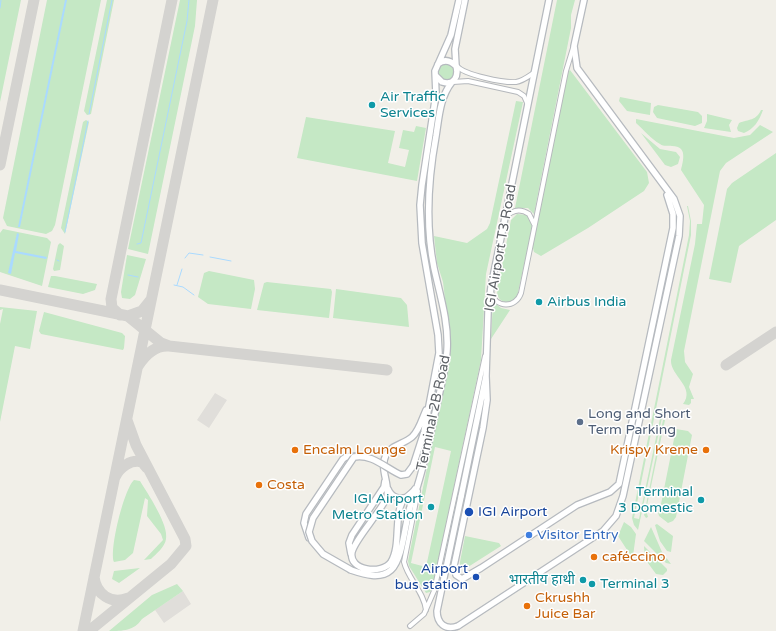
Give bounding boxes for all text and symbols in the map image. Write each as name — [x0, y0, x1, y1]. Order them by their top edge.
place label: Air Traffic Services — [380, 89, 445, 122]
marker: Air Traffic Services — [367, 100, 377, 110]
street label: IGI Airport T3 Road — [482, 183, 520, 313]
place label: Airbus India — [547, 294, 626, 310]
marker: Airbus India — [534, 297, 544, 307]
street label: Terminal 2B Road — [414, 353, 454, 473]
place label: Long and Short Term Parking — [588, 406, 691, 438]
marker: Long and Short Term Parking — [575, 417, 585, 427]
place label: Encalm Lounge — [303, 442, 406, 458]
place label: Krispy Kreme — [610, 442, 698, 458]
marker: Encalm Lounge — [290, 445, 300, 455]
marker: Krispy Kreme — [701, 445, 711, 455]
place label: Costa — [267, 477, 305, 493]
marker: Costa — [254, 480, 264, 490]
place label: Terminal 3 Domestic — [618, 484, 693, 516]
place label: IGI Airport Metro Station — [332, 491, 423, 524]
marker: Terminal 3 Domestic — [696, 495, 706, 505]
marker: IGI Airport Metro Station — [426, 502, 436, 512]
place label: IGI Airport — [478, 504, 547, 520]
marker: IGI Airport — [463, 506, 475, 518]
place label: Visitor Entry — [537, 527, 618, 543]
marker: Visitor Entry — [524, 530, 534, 540]
place label: caféccino — [602, 549, 665, 565]
marker: caféccino — [589, 552, 599, 562]
place label: Airport bus station — [395, 561, 468, 594]
marker: Airport bus station — [471, 572, 481, 582]
place label: भारतीय हाथी — [509, 572, 575, 588]
marker: भारतीय हाथी — [578, 575, 588, 585]
place label: Terminal 3 — [600, 576, 670, 592]
marker: Terminal 3 — [587, 579, 597, 589]
place label: Ckrushh Juice Bar — [535, 590, 595, 622]
marker: Ckrushh Juice Bar — [522, 601, 532, 611]

